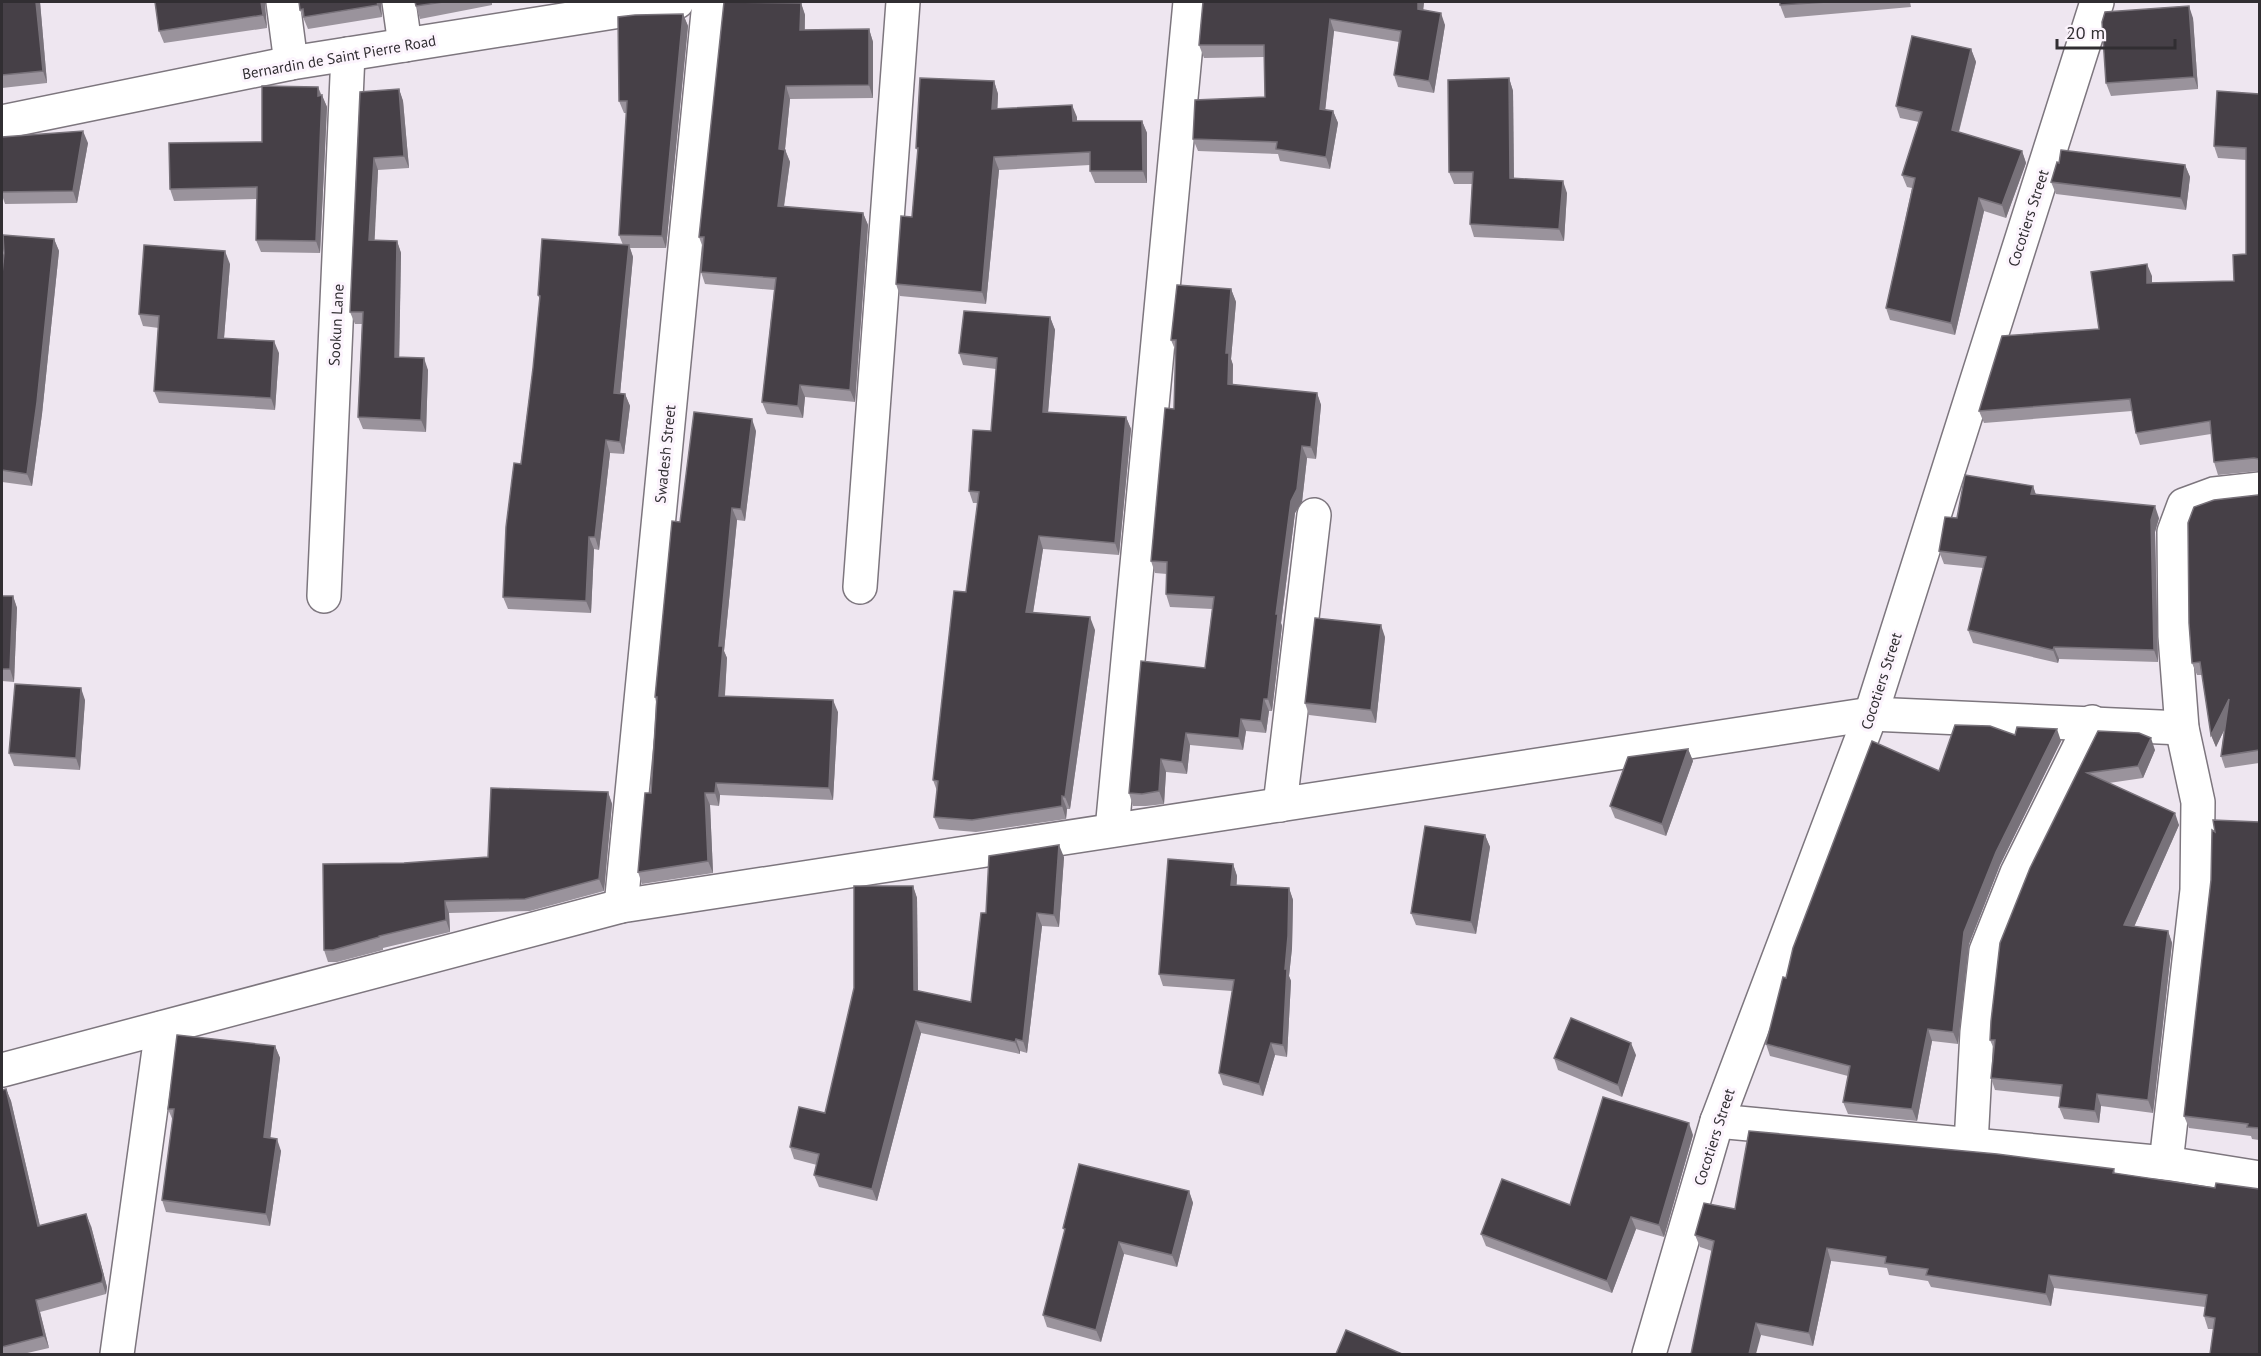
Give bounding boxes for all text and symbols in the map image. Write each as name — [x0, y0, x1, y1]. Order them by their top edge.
scale bar — [2057, 12, 2176, 50]
text: 20 m — [2066, 21, 2105, 44]
street label: Bernardin de Saint Pierre Road — [241, 31, 437, 83]
street label: Cocotiers Street — [2003, 167, 2053, 269]
street label: Sookun Lane — [324, 283, 348, 367]
street label: Swadesh Street — [650, 404, 680, 504]
street label: Cocotiers Street — [1856, 630, 1906, 732]
street label: Cocotiers Street — [1689, 1086, 1739, 1188]

